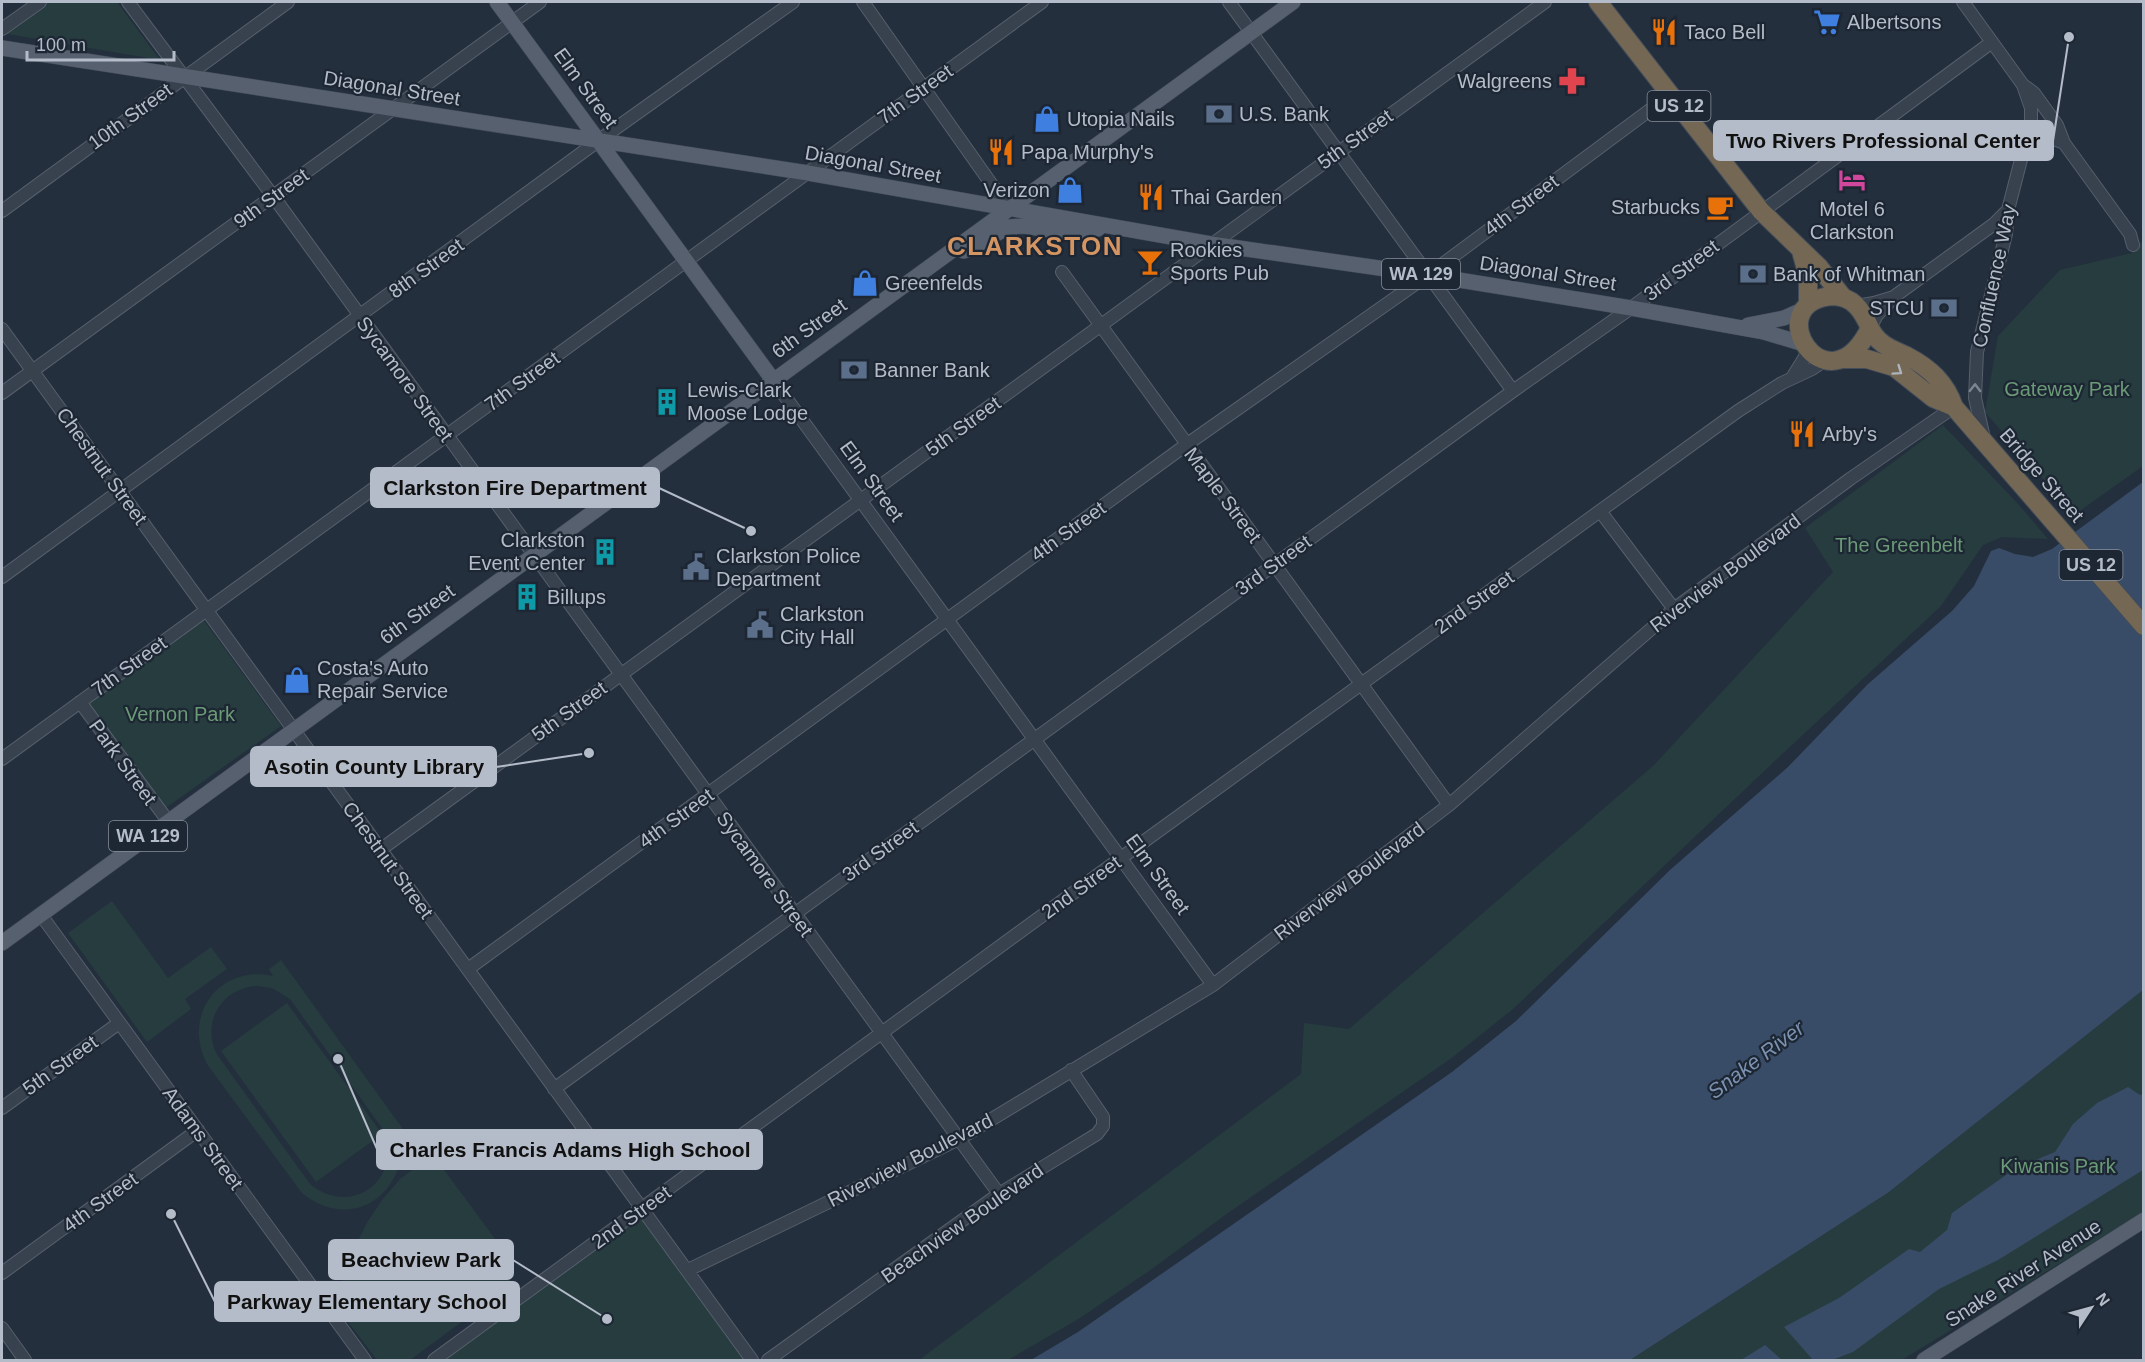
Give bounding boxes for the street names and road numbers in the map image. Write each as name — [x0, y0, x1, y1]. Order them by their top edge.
street label: Elm Street — [550, 44, 623, 133]
street label: 7th Street — [873, 59, 957, 128]
street label: Diagonal Street — [322, 66, 462, 110]
street label: 10th Street — [84, 78, 176, 154]
road number: US 12 — [1648, 91, 1710, 121]
street label: 5th Street — [1313, 104, 1397, 173]
street label: Diagonal Street — [803, 141, 943, 187]
street label: 9th Street — [229, 163, 313, 232]
street label: 4th Street — [1480, 170, 1563, 240]
street label: Confluence Way — [1968, 202, 2020, 350]
street label: 8th Street — [384, 233, 468, 302]
street label: 3rd Street — [1639, 235, 1723, 305]
street label: Diagonal Street — [1478, 251, 1618, 295]
road number: WA 129 — [1382, 259, 1460, 289]
street label: 6th Street — [767, 293, 851, 362]
street label: Sycamore Street — [352, 312, 458, 446]
street label: 7th Street — [480, 346, 564, 415]
street label: 5th Street — [921, 391, 1005, 460]
street label: Chestnut Street — [52, 403, 152, 529]
street label: Bridge Street — [1995, 424, 2089, 527]
street label: Elm Street — [836, 437, 909, 526]
street label: Maple Street — [1180, 443, 1266, 547]
street label: 4th Street — [1026, 496, 1110, 565]
street label: Riverview Boulevard — [1646, 509, 1804, 637]
street label: 3rd Street — [1231, 530, 1315, 600]
road number: US 12 — [2060, 550, 2122, 580]
street label: 2nd Street — [1430, 566, 1518, 638]
street label: 6th Street — [375, 579, 459, 648]
street label: 7th Street — [87, 631, 171, 700]
street label: 5th Street — [527, 676, 611, 745]
street label: Park Street — [85, 715, 162, 809]
street label: 4th Street — [634, 783, 718, 852]
street label: Chestnut Street — [338, 797, 438, 923]
street label: Sycamore Street — [712, 807, 818, 941]
street label: 3rd Street — [838, 816, 922, 886]
street label: Riverview Boulevard — [1270, 817, 1428, 945]
road number: WA 129 — [109, 821, 187, 851]
street label: Elm Street — [1122, 830, 1195, 919]
street label: 2nd Street — [1037, 851, 1125, 923]
street label: 5th Street — [18, 1030, 102, 1099]
street label: Adams Street — [158, 1083, 248, 1194]
street label: Riverview Boulevard — [824, 1109, 996, 1211]
street label: Beachview Boulevard — [877, 1159, 1047, 1287]
street label: 4th Street — [58, 1167, 142, 1236]
street label: 2nd Street — [587, 1181, 675, 1253]
street label: Snake River Avenue — [1941, 1215, 2105, 1331]

